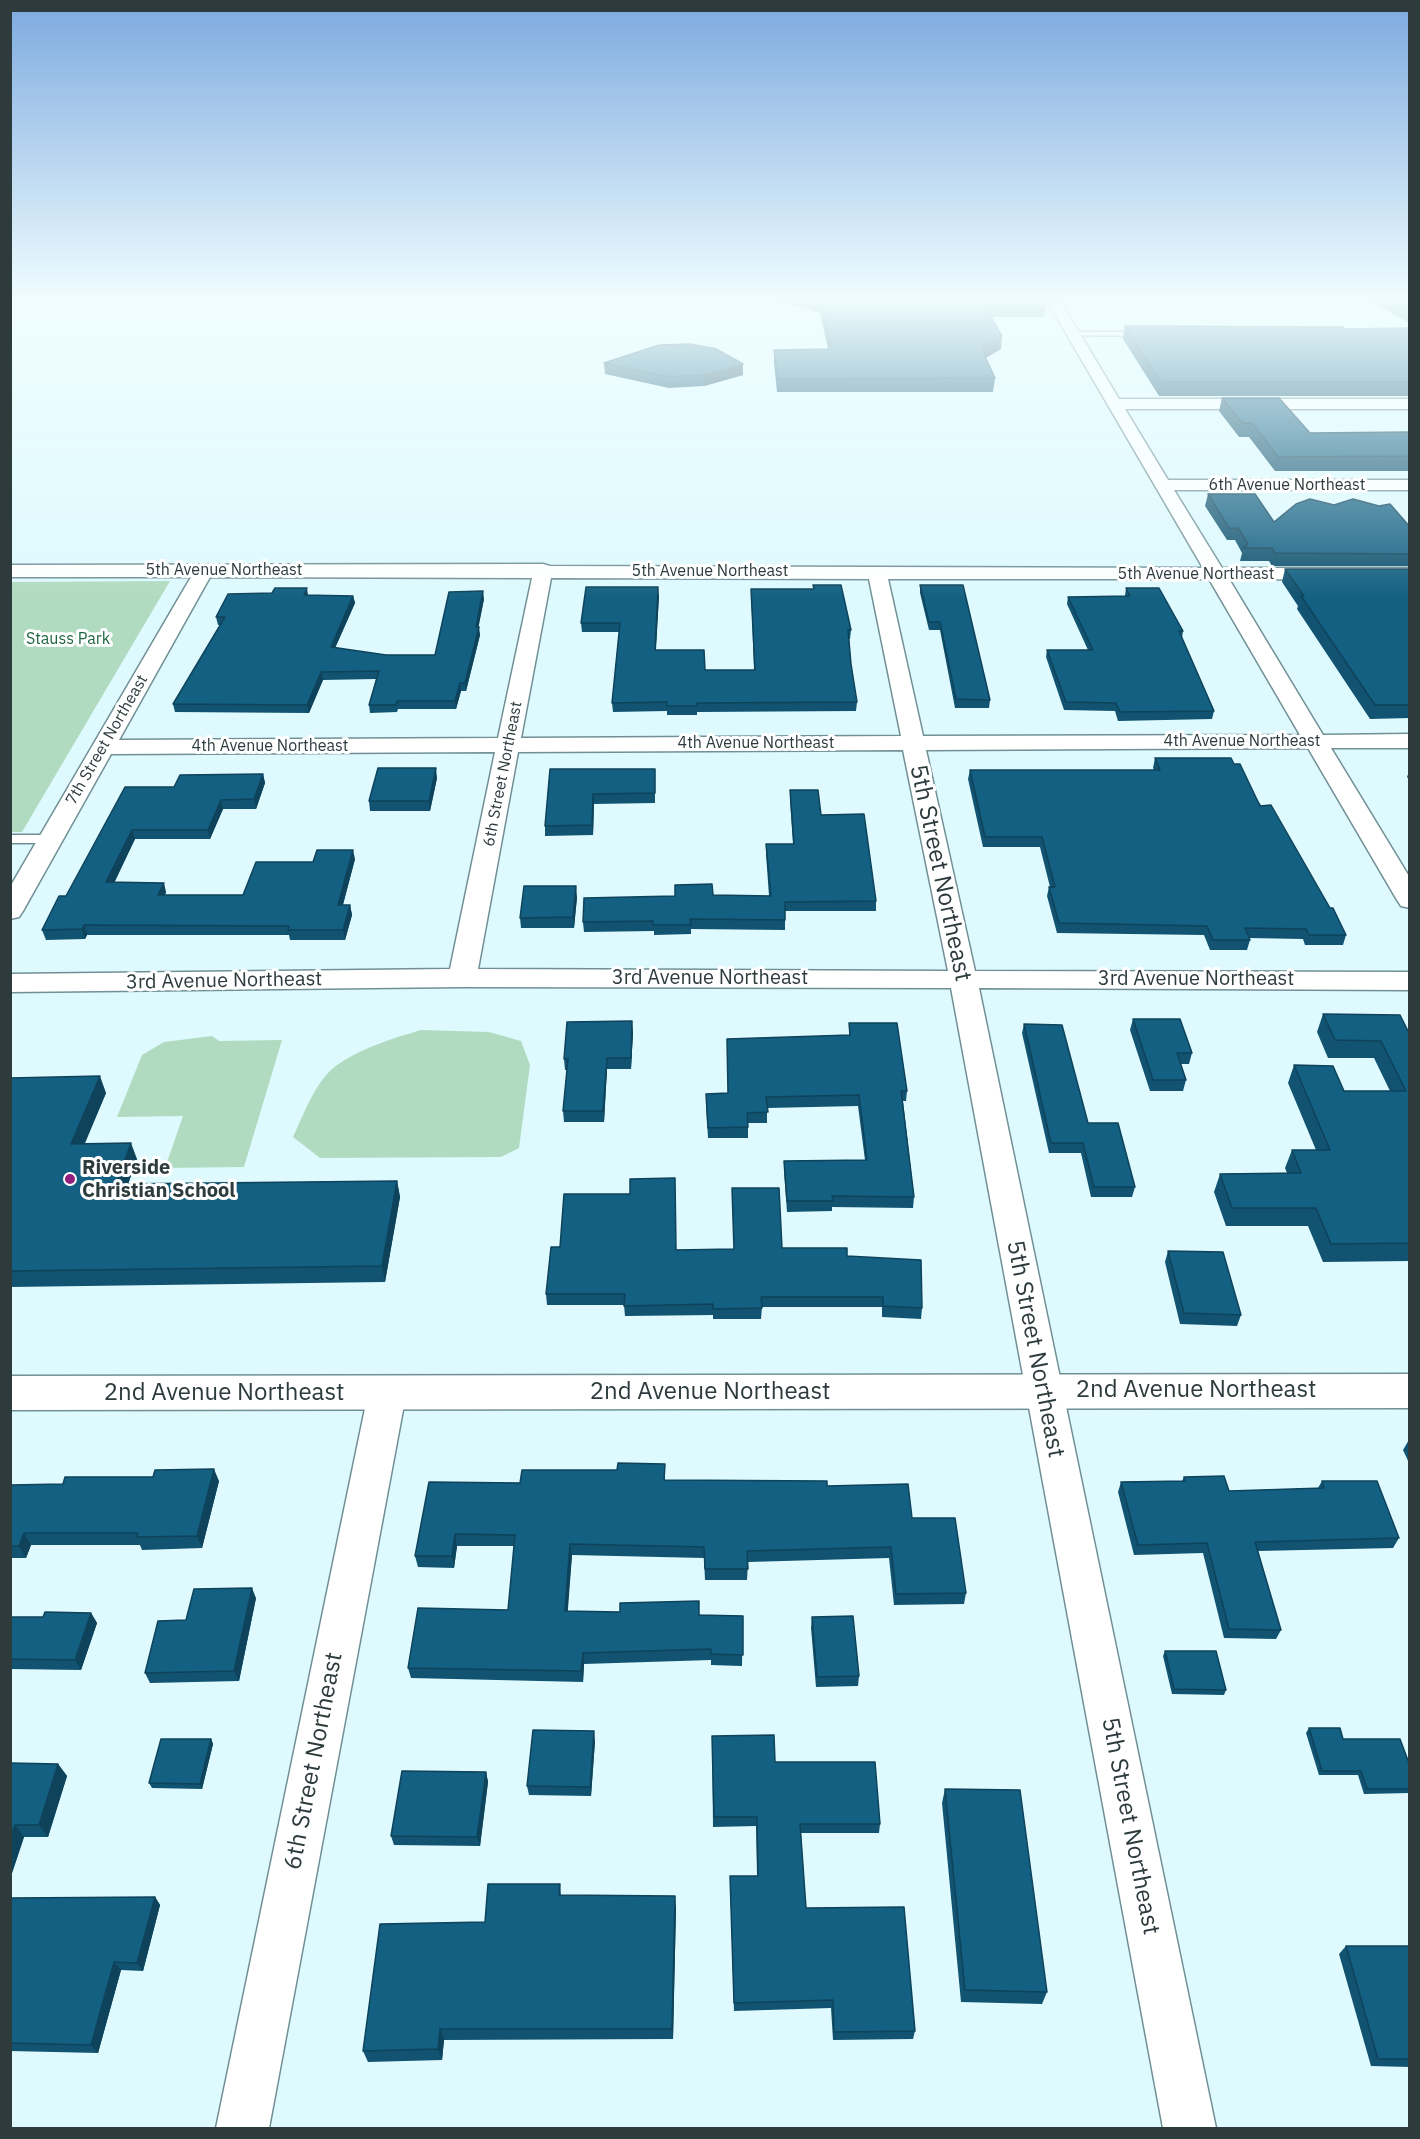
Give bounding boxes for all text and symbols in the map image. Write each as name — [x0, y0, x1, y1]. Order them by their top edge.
street label: 6th Avenue Northeast — [1209, 475, 1365, 495]
street label: 5th Avenue Northeast — [146, 560, 302, 580]
street label: 5th Avenue Northeast — [632, 561, 788, 581]
street label: 5th Avenue Northeast — [1118, 564, 1274, 584]
park label: Stauss Park — [26, 629, 110, 649]
street label: 7th Street Northeast — [62, 671, 152, 809]
street label: 6th Street Northeast — [480, 700, 526, 848]
street label: 4th Avenue Northeast — [1164, 731, 1320, 751]
street label: 4th Avenue Northeast — [678, 733, 834, 753]
street label: 4th Avenue Northeast — [192, 736, 348, 756]
street label: 5th Street Northeast — [903, 762, 977, 984]
street label: 3rd Avenue Northeast — [612, 966, 808, 990]
street label: 3rd Avenue Northeast — [126, 967, 322, 995]
street label: 3rd Avenue Northeast — [1098, 967, 1294, 991]
place label: Riverside Christian School — [82, 1156, 235, 1203]
marker: Riverside Christian School — [63, 1172, 77, 1186]
street label: 5th Street Northeast — [1000, 1238, 1070, 1460]
street label: 2nd Avenue Northeast — [1076, 1376, 1316, 1404]
street label: 2nd Avenue Northeast — [590, 1378, 830, 1406]
street label: 2nd Avenue Northeast — [104, 1379, 344, 1407]
street label: 6th Street Northeast — [279, 1650, 349, 1872]
street label: 5th Street Northeast — [1095, 1715, 1165, 1937]

